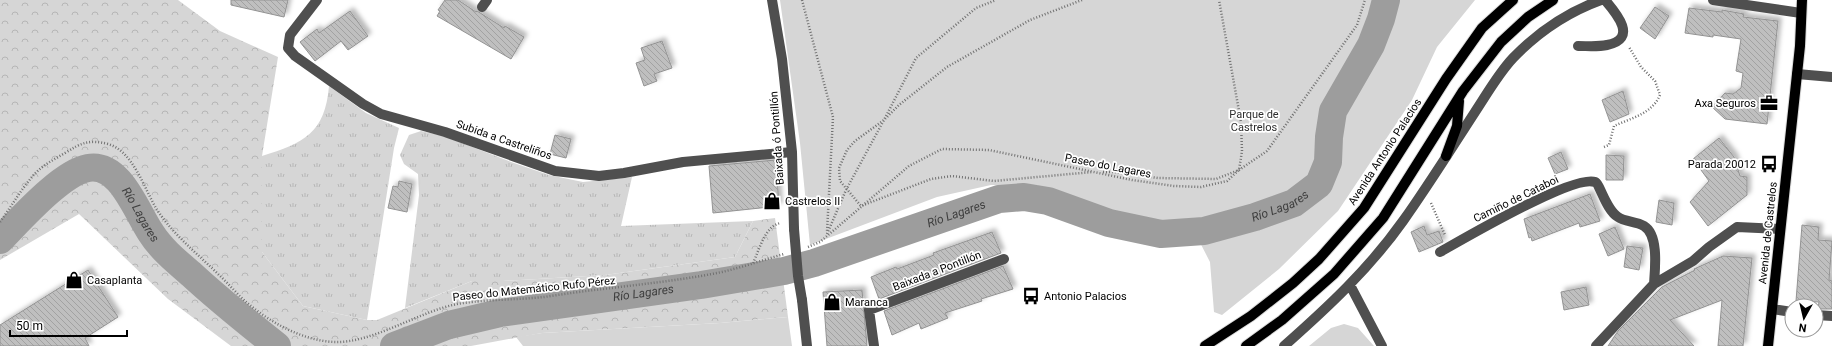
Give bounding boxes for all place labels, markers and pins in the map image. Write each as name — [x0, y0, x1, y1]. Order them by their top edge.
office icon: Axa Seguros — [1759, 93, 1779, 113]
place label: Axa Seguros — [1694, 97, 1756, 110]
bus stop icon: Parada 20012 — [1759, 154, 1779, 174]
place label: Parada 20012 — [1688, 158, 1756, 171]
shop icon: Castrelos II — [762, 191, 782, 211]
place label: Castrelos II — [785, 195, 840, 208]
shop icon: Casaplanta — [64, 270, 84, 290]
place label: Casaplanta — [87, 274, 142, 287]
bus stop icon: Antonio Palacios — [1021, 286, 1041, 306]
place label: Antonio Palacios — [1044, 290, 1127, 303]
shop icon: Maranca — [822, 292, 842, 312]
place label: Maranca — [845, 296, 888, 309]

